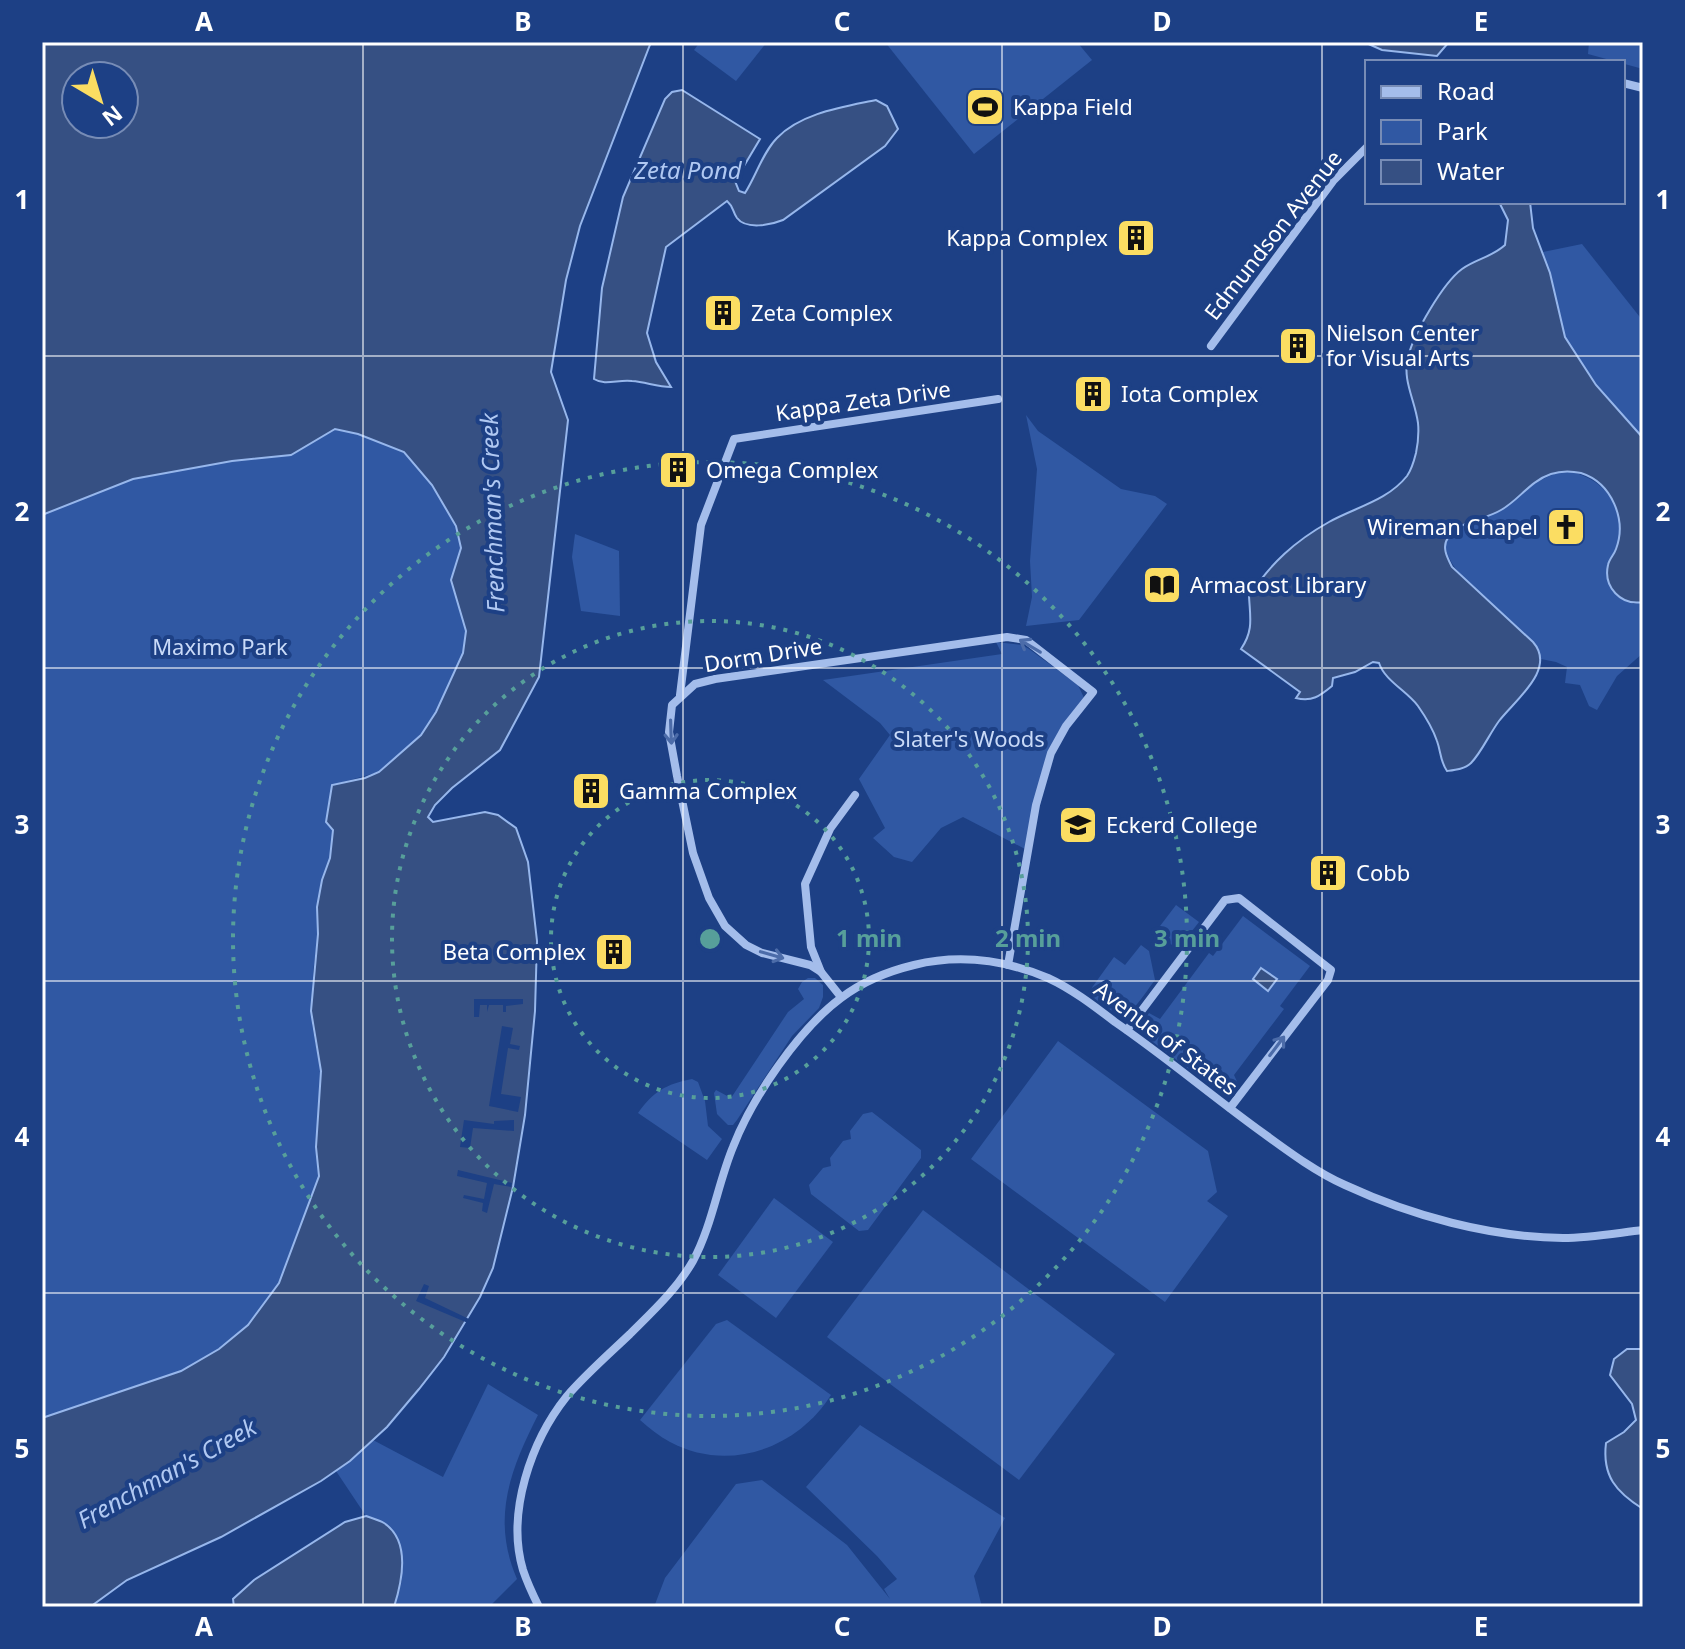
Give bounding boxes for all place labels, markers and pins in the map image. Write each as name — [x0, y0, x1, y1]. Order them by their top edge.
sports icon: Kappa Field — [964, 86, 1006, 128]
place label: Kappa Field — [1013, 91, 1133, 121]
building icon: Kappa Complex — [1115, 217, 1157, 259]
place label: Kappa Complex — [946, 222, 1108, 252]
building icon: Zeta Complex — [702, 292, 744, 334]
place label: Zeta Complex — [751, 297, 893, 327]
place label: Nielson Center for Visual Arts — [1326, 317, 1479, 372]
building icon: Nielson Center for Visual Arts — [1277, 325, 1319, 367]
building icon: Iota Complex — [1072, 373, 1114, 415]
place label: Iota Complex — [1121, 378, 1259, 408]
building icon: Omega Complex — [657, 449, 699, 491]
place label: Omega Complex — [706, 454, 879, 484]
church icon: Wireman Chapel — [1545, 506, 1587, 548]
place label: Wireman Chapel — [1367, 511, 1538, 541]
library icon: Armacost Library — [1141, 564, 1183, 606]
place label: Armacost Library — [1190, 569, 1367, 599]
building icon: Gamma Complex — [570, 770, 612, 812]
place label: Gamma Complex — [619, 775, 798, 805]
school or university icon: Eckerd College — [1057, 804, 1099, 846]
place label: Eckerd College — [1106, 809, 1258, 839]
building icon: Cobb — [1307, 852, 1349, 894]
place label: Cobb — [1356, 857, 1410, 887]
centre of rings — [696, 925, 724, 953]
building icon: Beta Complex — [593, 931, 635, 973]
place label: Beta Complex — [443, 936, 586, 966]

